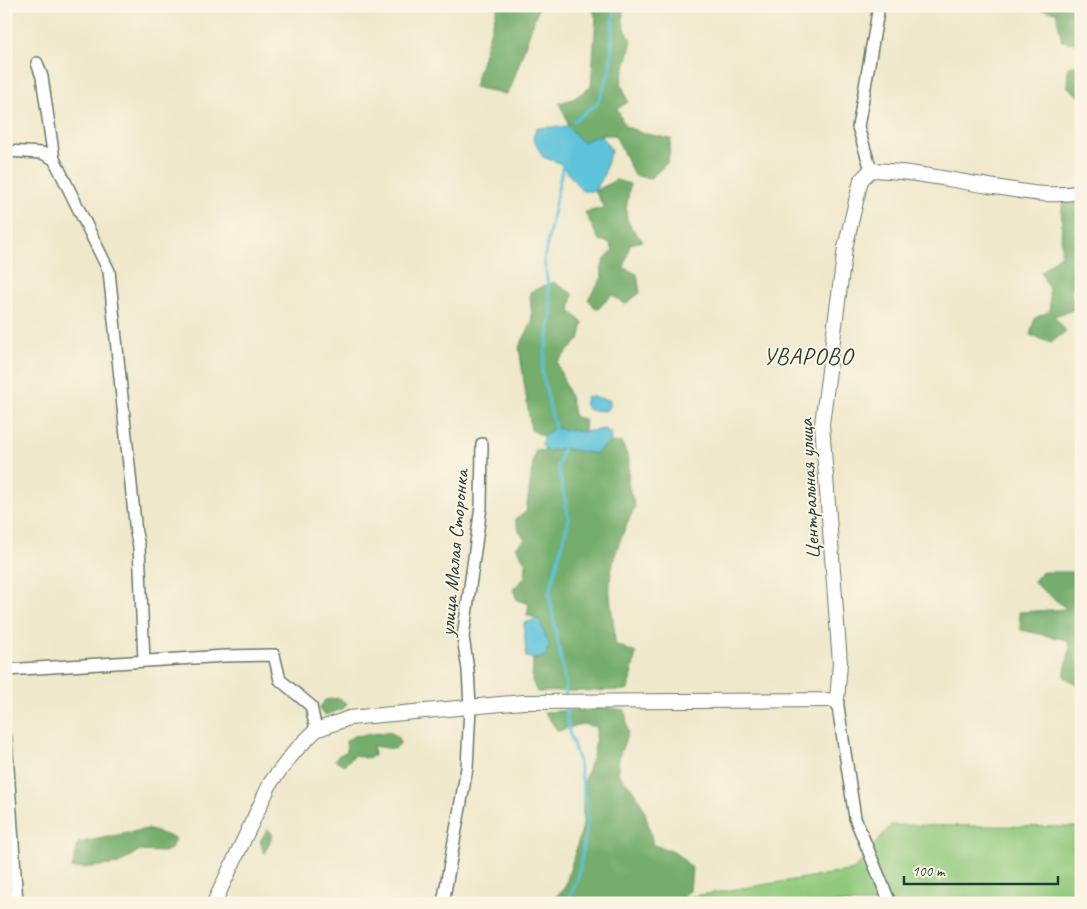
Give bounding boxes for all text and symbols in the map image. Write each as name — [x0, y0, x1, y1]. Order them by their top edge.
district label: УВАРОВО — [763, 341, 855, 371]
street label: Центральная улица — [792, 416, 826, 560]
street label: улица Малая Сторонка — [434, 466, 474, 639]
scale bar — [904, 854, 1058, 886]
text: 100 m — [912, 862, 946, 881]

